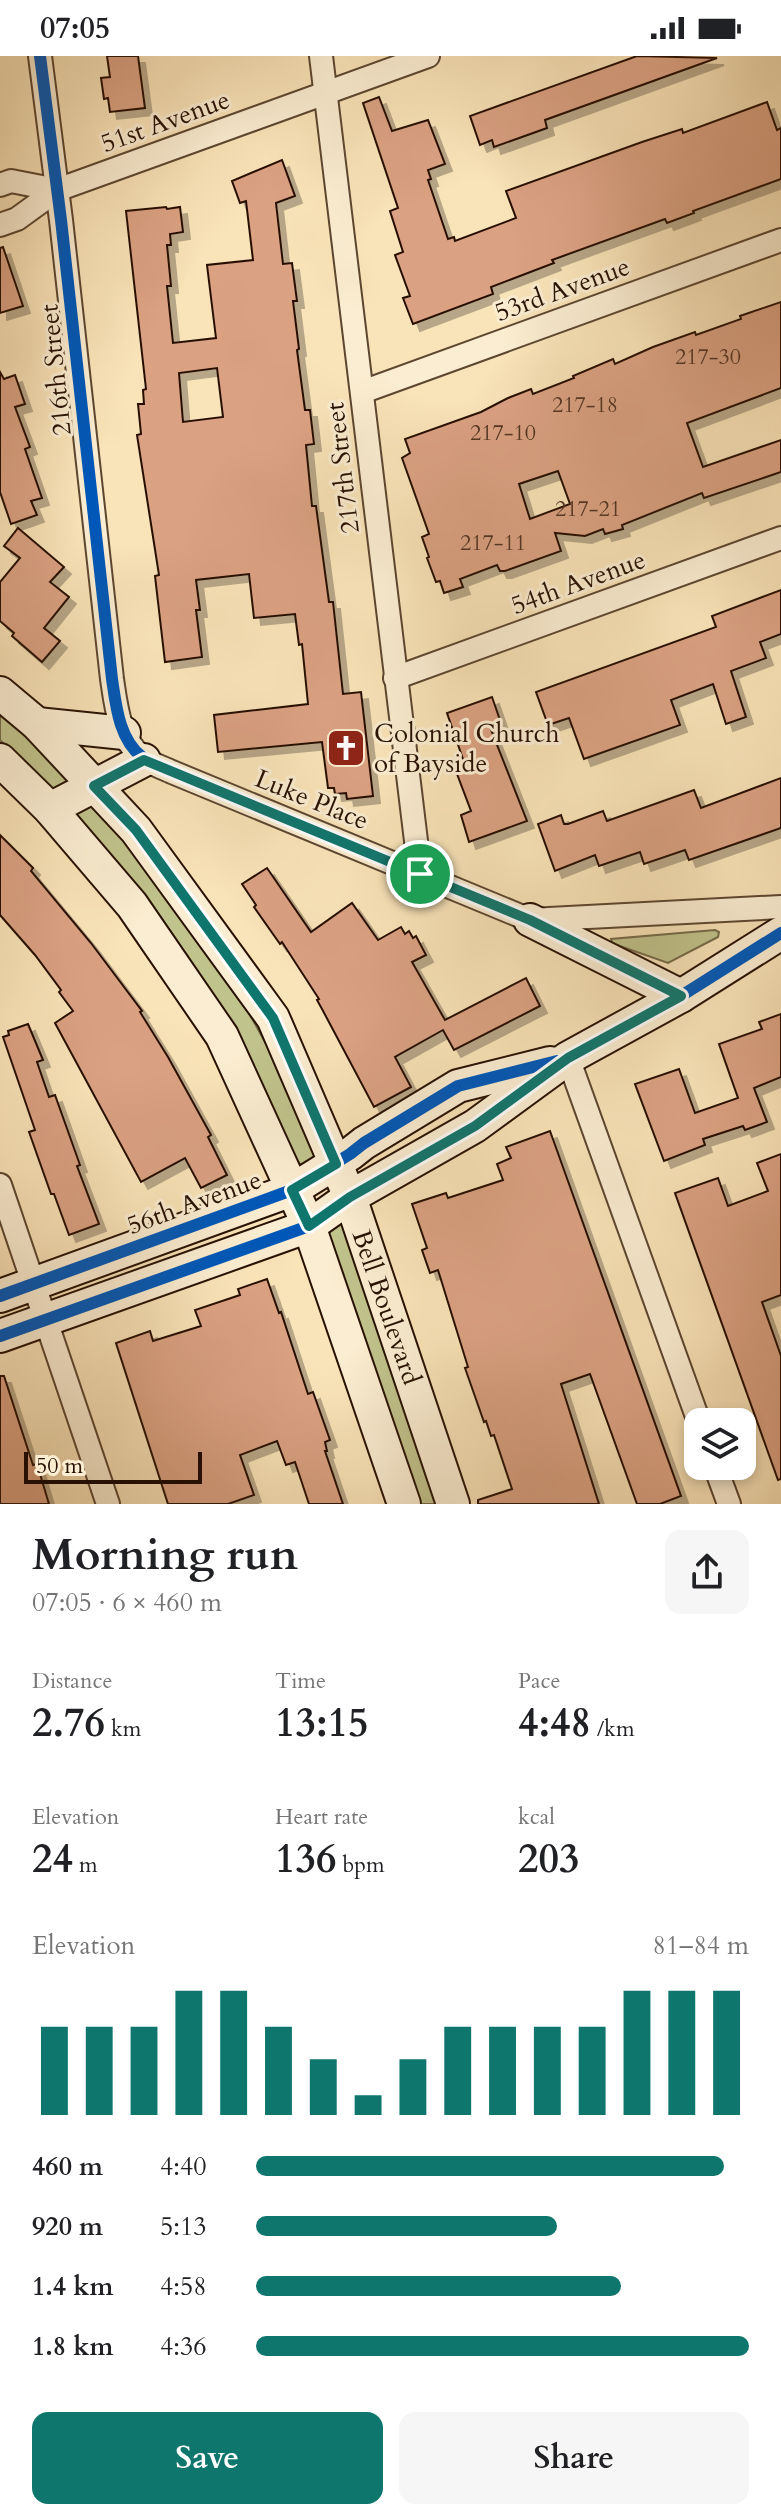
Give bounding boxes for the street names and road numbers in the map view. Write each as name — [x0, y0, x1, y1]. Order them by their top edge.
street label: 51st Avenue — [96, 82, 235, 161]
street label: 53rd Avenue — [490, 249, 635, 330]
street label: 216th Street — [31, 302, 80, 437]
street label: 217th Street — [317, 400, 368, 536]
street label: 54th Avenue — [506, 542, 650, 623]
street label: Luke Place — [250, 761, 374, 838]
street label: 56th Avenue — [122, 1162, 266, 1243]
street label: Bell Boulevard — [344, 1225, 429, 1390]

